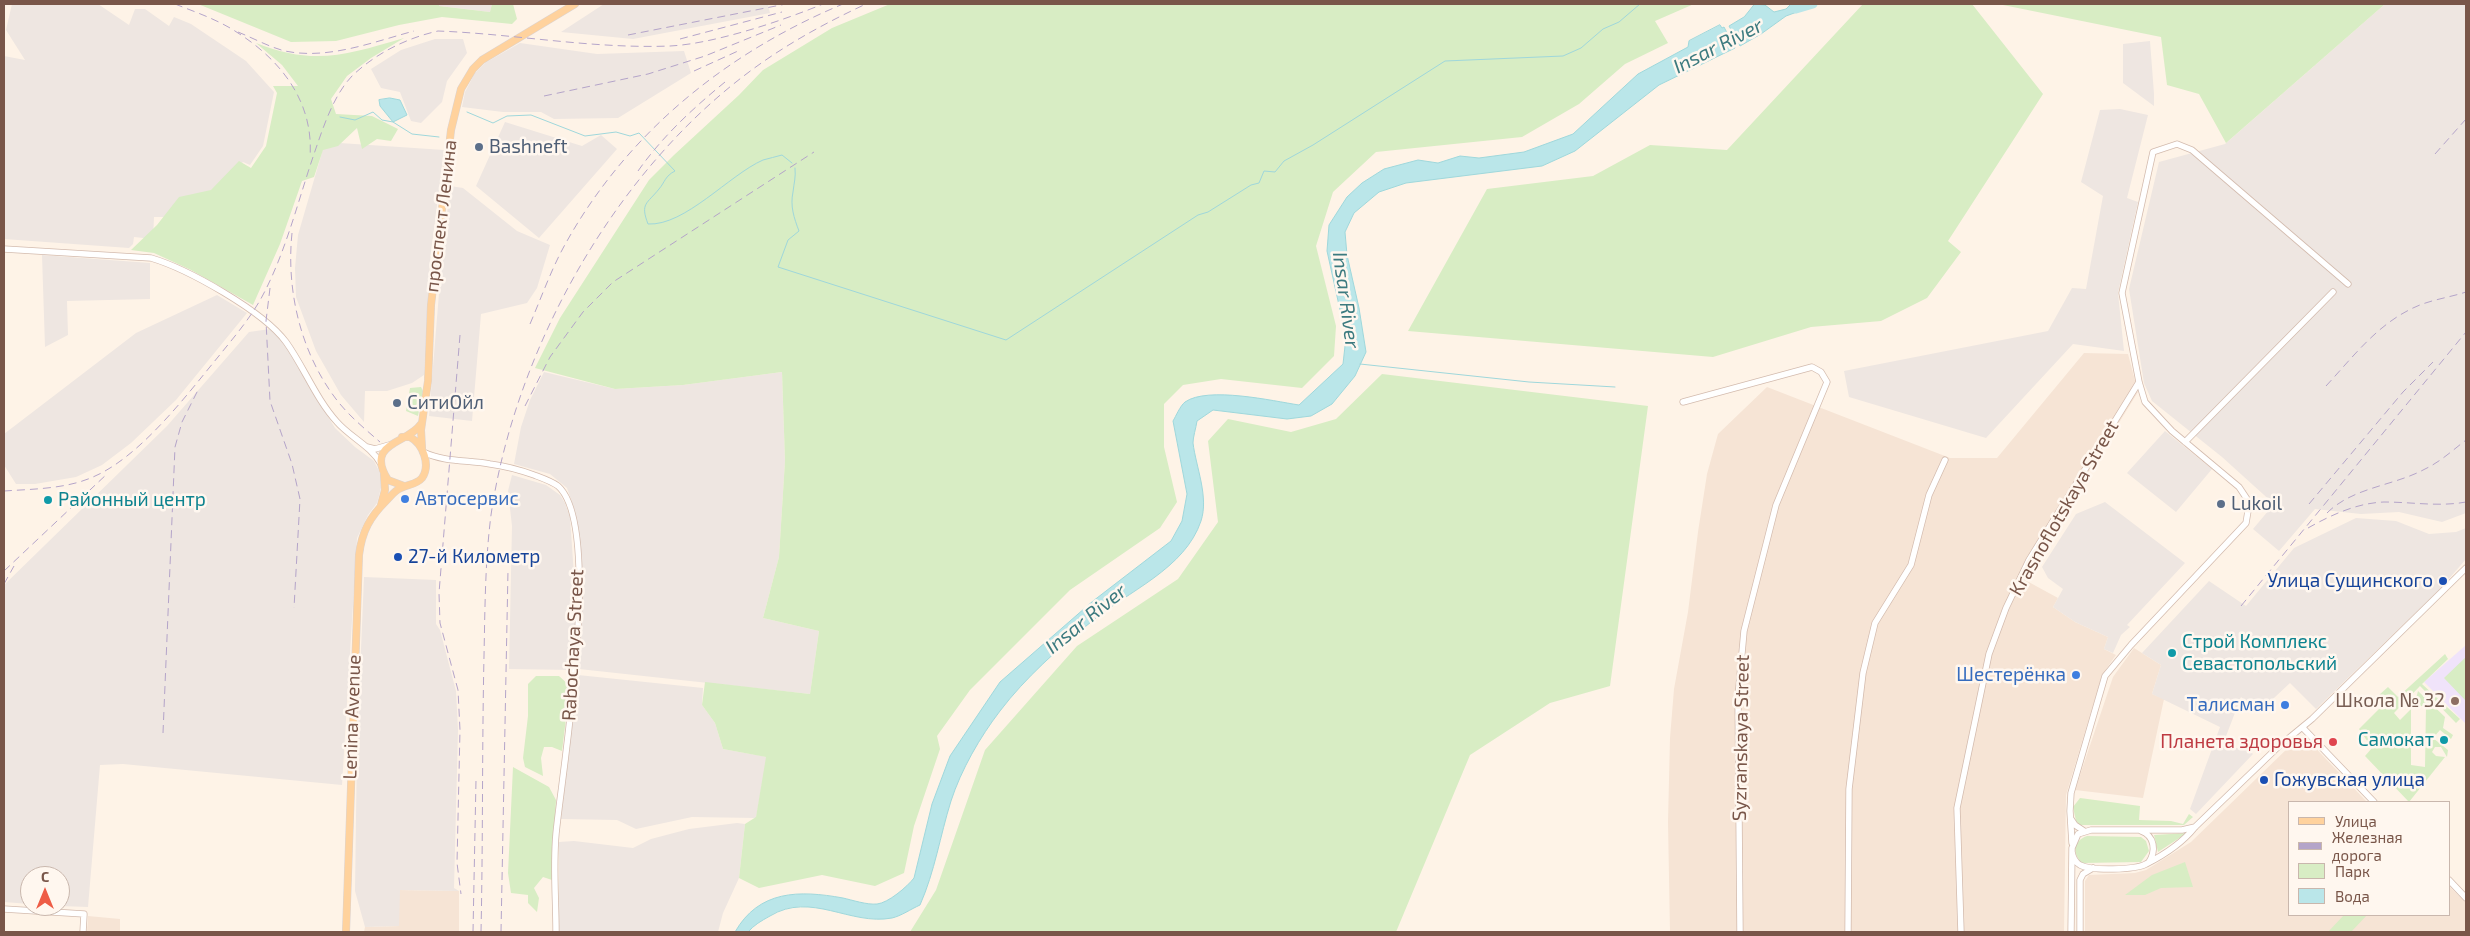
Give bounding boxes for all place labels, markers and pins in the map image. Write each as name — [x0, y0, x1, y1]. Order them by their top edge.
place label: Bashneft — [489, 136, 568, 158]
marker: Bashneft — [473, 141, 485, 153]
place label: СитиОйл — [407, 392, 484, 414]
marker: СитиОйл — [391, 397, 403, 409]
place label: Автосервис — [415, 488, 519, 510]
place label: Районный центр — [58, 489, 206, 511]
marker: Автосервис — [399, 493, 411, 505]
place label: Lukoil — [2231, 493, 2282, 515]
marker: Районный центр — [42, 494, 54, 506]
marker: Lukoil — [2215, 498, 2227, 510]
place label: 27-й Километр — [408, 546, 540, 568]
marker: 27-й Километр — [392, 551, 404, 563]
place label: Улица Сущинского — [2267, 570, 2433, 592]
marker: Улица Сущинского — [2437, 575, 2449, 587]
place label: Строй Комплекс Севастопольский — [2182, 631, 2337, 675]
marker: Строй Комплекс Севастопольский — [2166, 647, 2178, 659]
place label: Шестерёнка — [1956, 664, 2066, 686]
marker: Шестерёнка — [2070, 669, 2082, 681]
place label: Школа № 32 — [2335, 690, 2445, 712]
place label: Талисман — [2187, 694, 2275, 716]
marker: Школа № 32 — [2449, 695, 2461, 707]
marker: Талисман — [2279, 699, 2291, 711]
place label: Самокат — [2358, 729, 2434, 751]
place label: Планета здоровья — [2160, 731, 2323, 753]
marker: Самокат — [2438, 734, 2450, 746]
marker: Планета здоровья — [2327, 736, 2339, 748]
place label: Гожувская улица — [2274, 769, 2425, 791]
marker: Гожувская улица — [2258, 774, 2270, 786]

